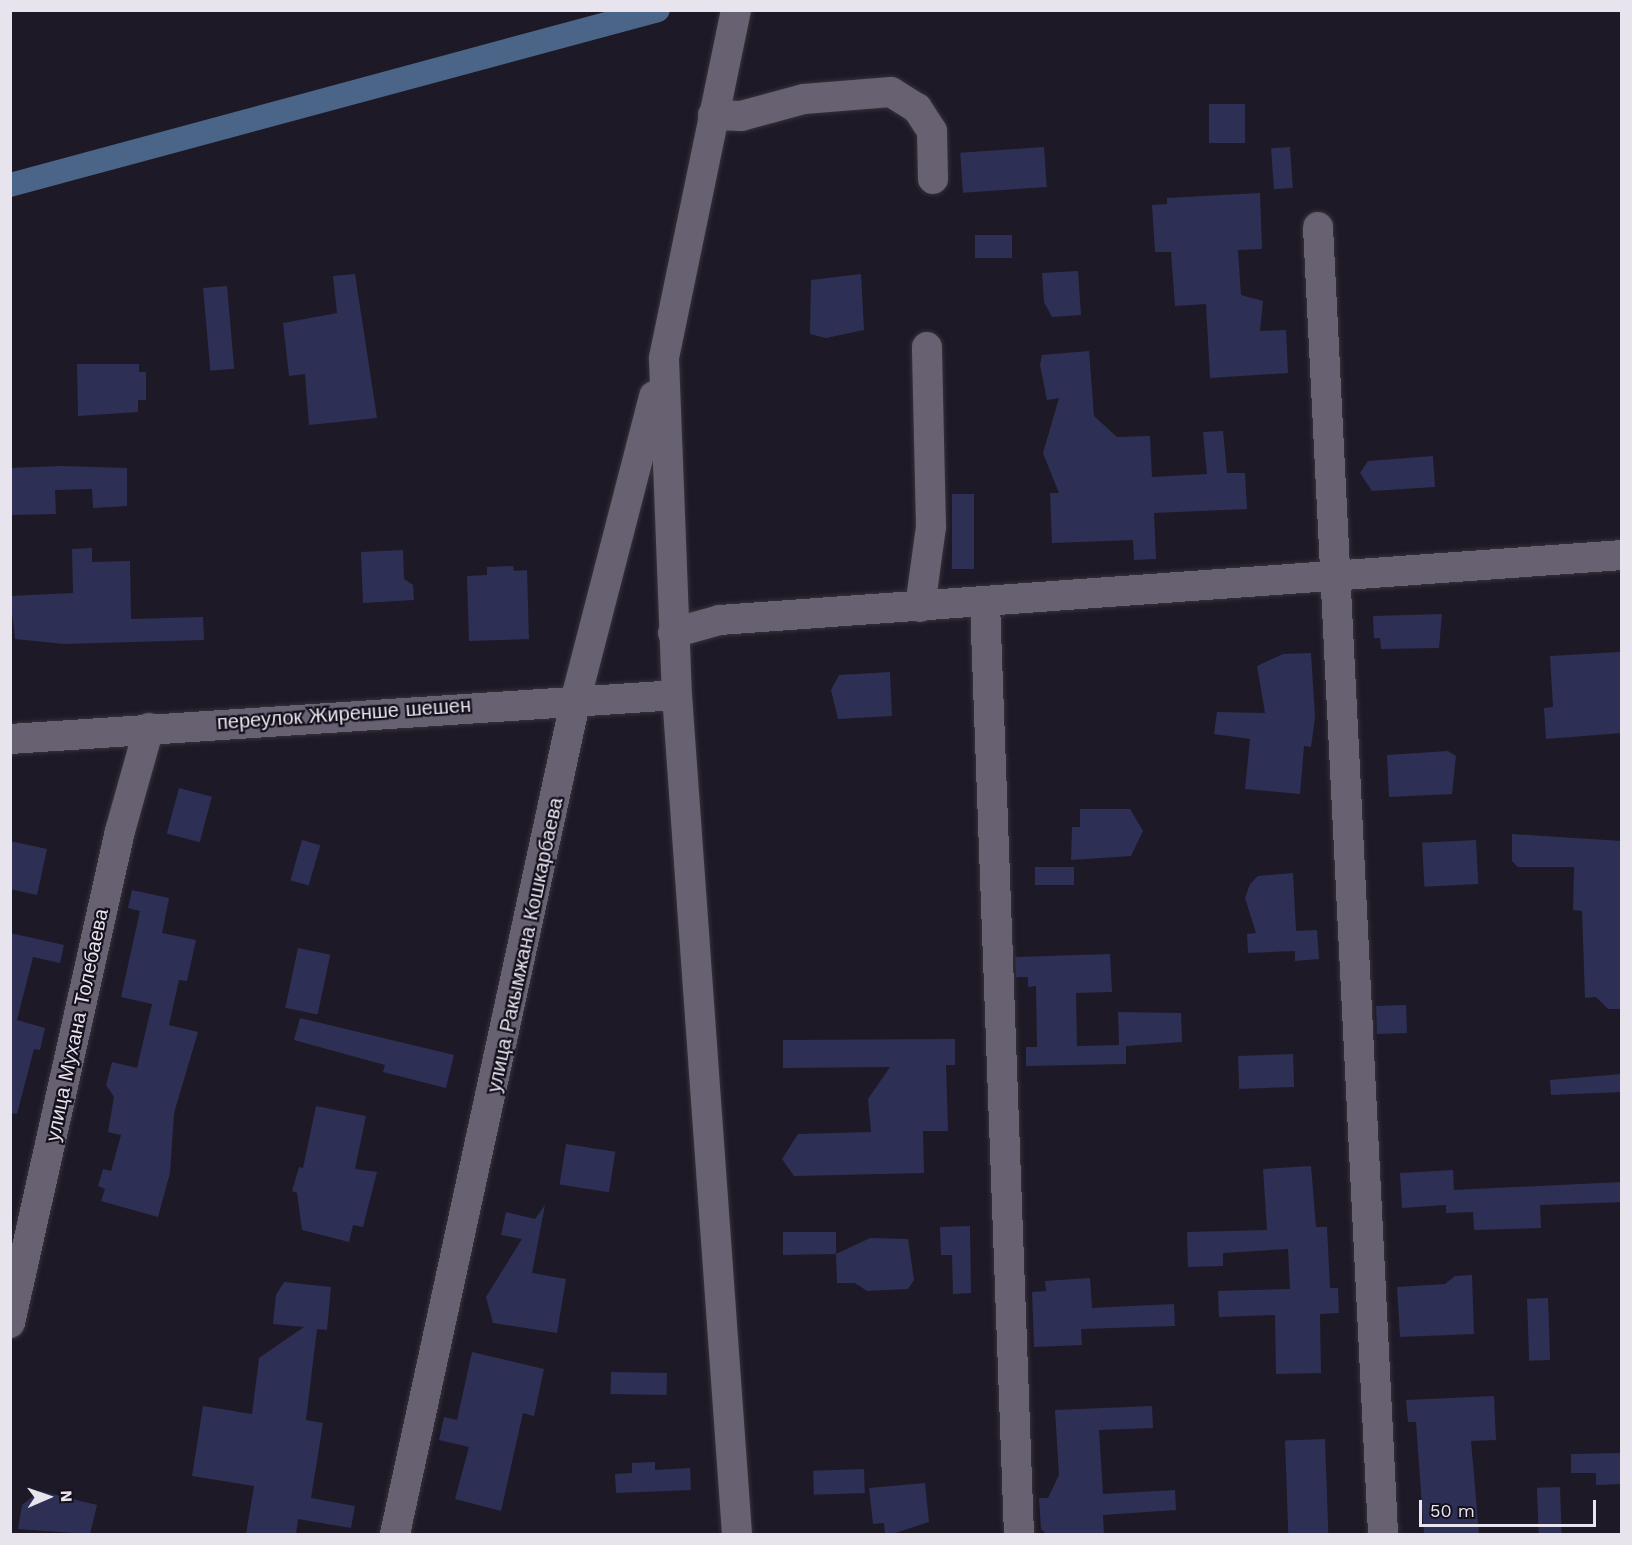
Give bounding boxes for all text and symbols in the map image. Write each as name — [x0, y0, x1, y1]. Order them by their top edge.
street label: переулок Жиренше шешен — [216, 693, 472, 735]
street label: улица Ракымжана Кошкарбаева — [482, 795, 568, 1095]
street label: улица Мухана Толебаева — [41, 906, 113, 1144]
north arrow — [18, 1467, 78, 1527]
scale bar — [1422, 1488, 1599, 1526]
text: N — [57, 1490, 76, 1503]
text: 50 m — [1430, 1500, 1475, 1521]

